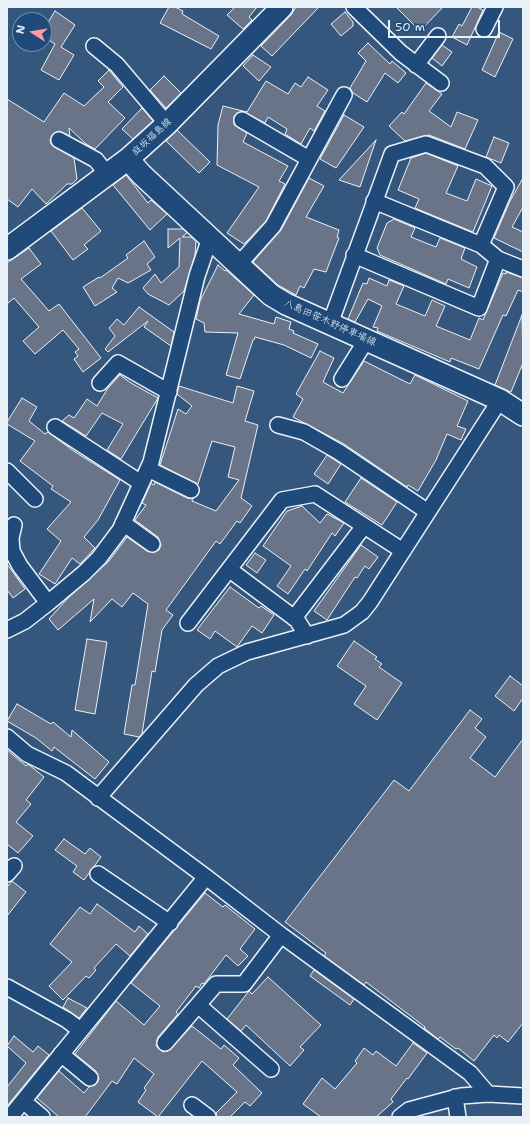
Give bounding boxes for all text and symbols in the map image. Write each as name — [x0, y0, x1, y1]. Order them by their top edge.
north arrow — [12, 12, 52, 52]
scale bar — [390, 12, 502, 38]
text: 50 m — [395, 19, 425, 35]
text: N — [13, 24, 29, 35]
street label: 庭坂福島線 — [130, 116, 174, 158]
street label: 八島田笹木野停車場線 — [282, 297, 378, 349]

